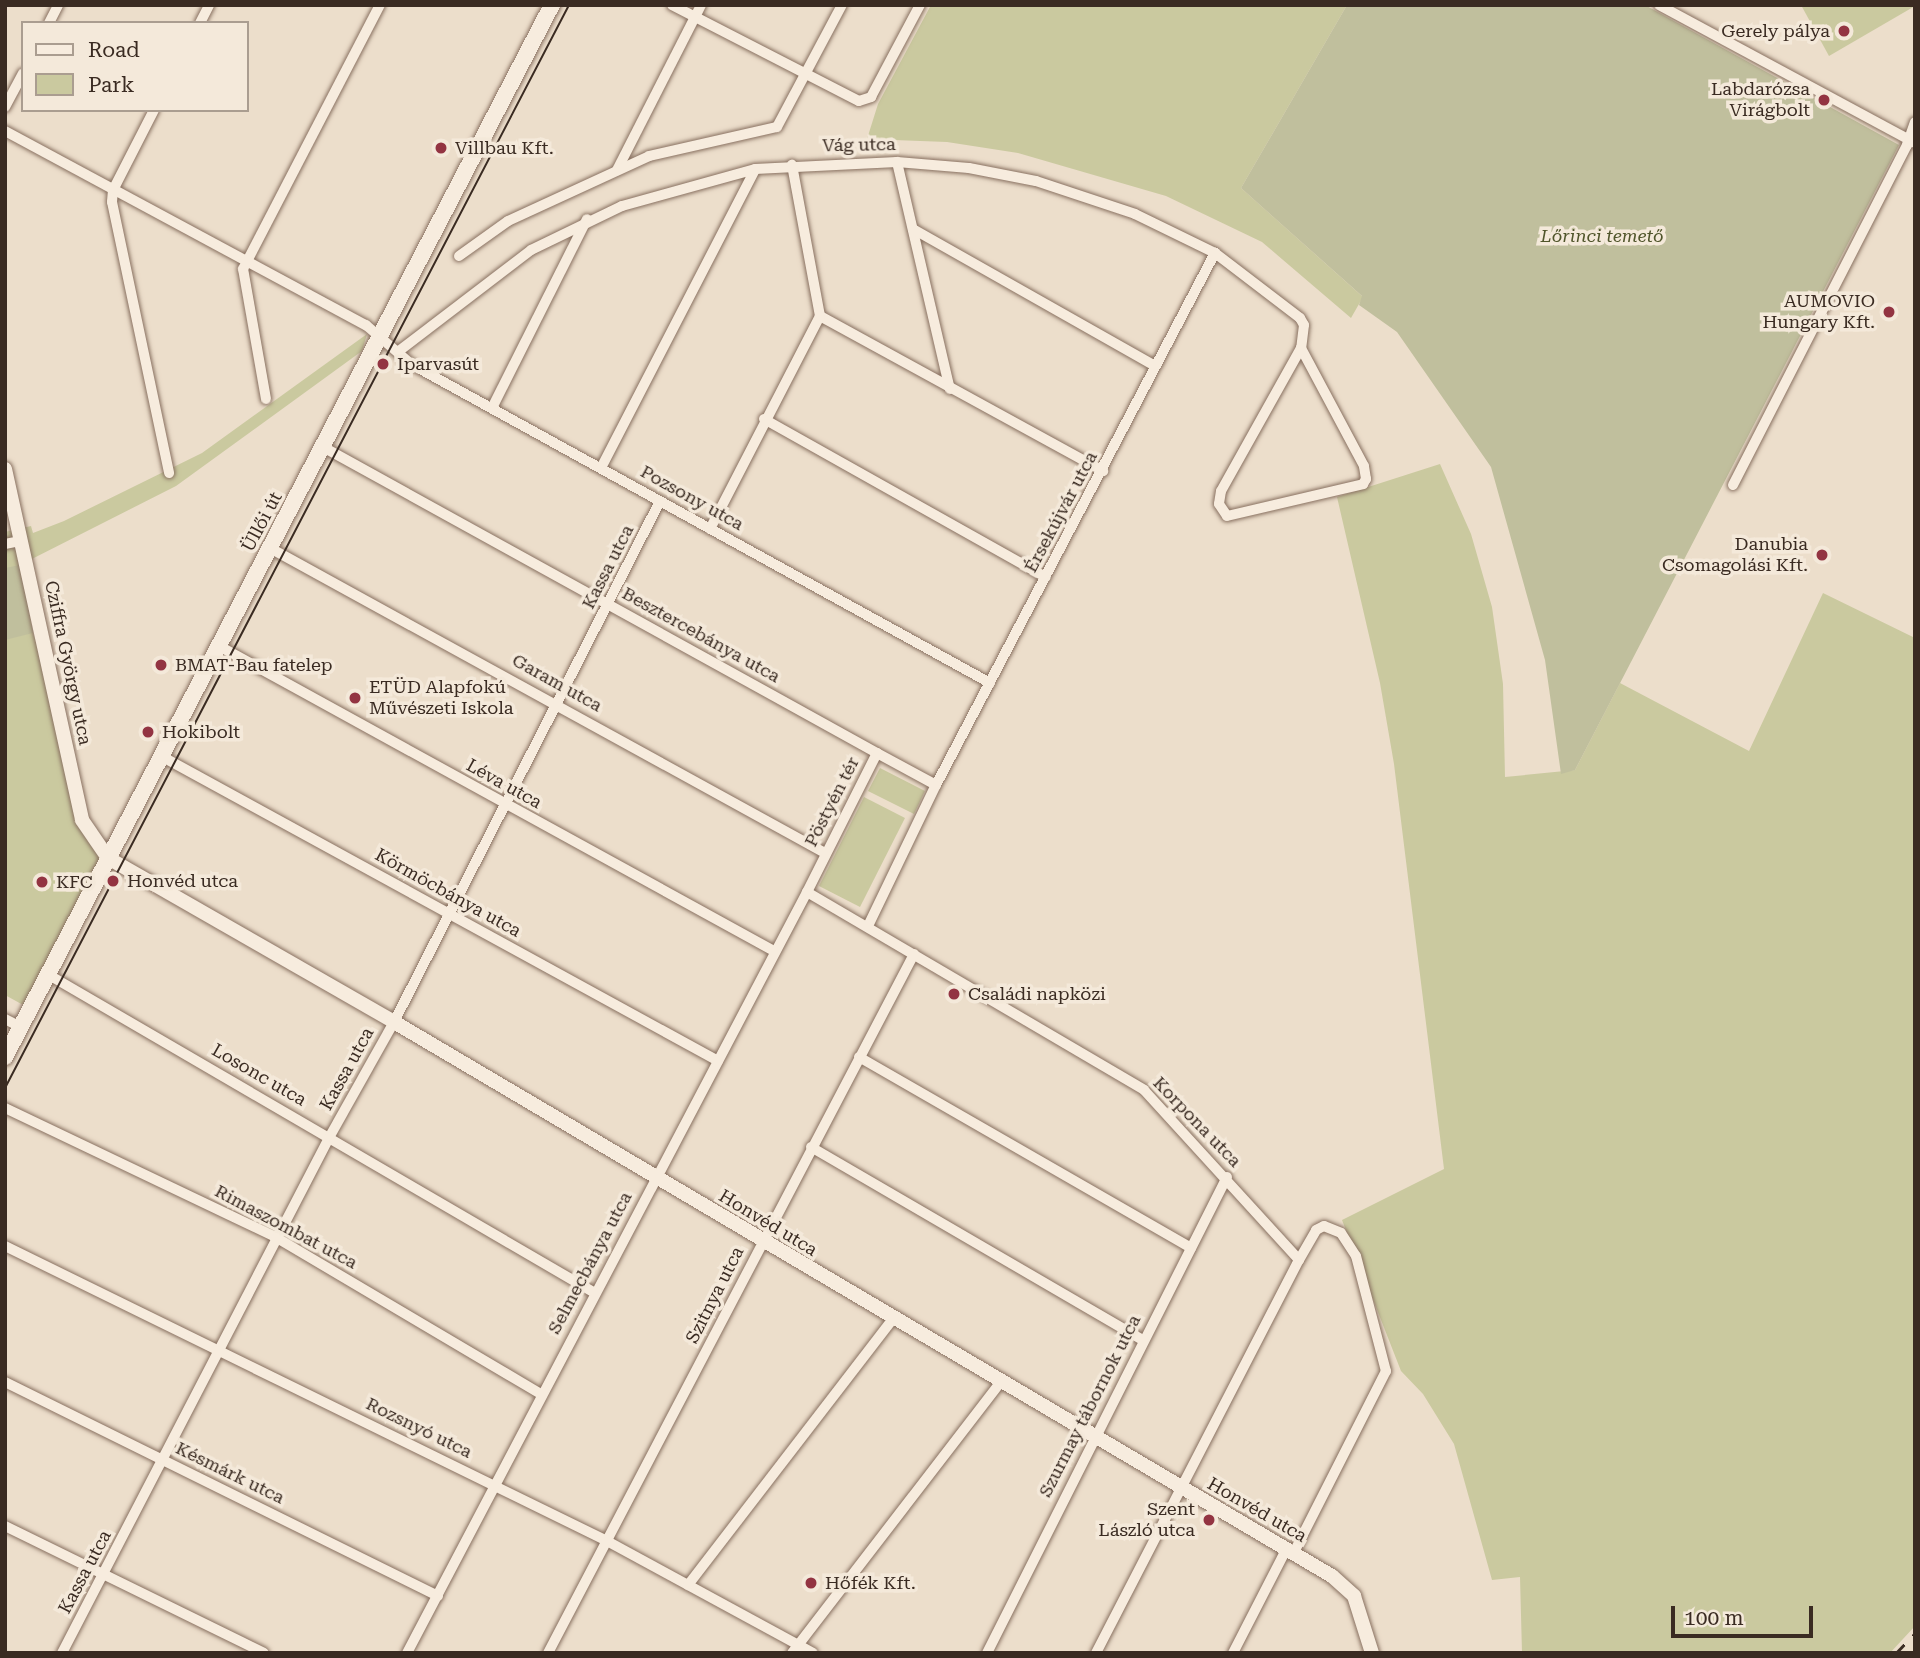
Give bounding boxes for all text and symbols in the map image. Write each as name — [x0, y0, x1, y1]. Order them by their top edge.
place label: Gerely pálya — [1721, 20, 1830, 42]
legend — [21, 21, 248, 112]
marker: Gerely pálya — [1836, 23, 1852, 39]
text: Road — [88, 38, 140, 62]
text: Park — [88, 73, 134, 97]
place label: Labdarózsa Virágbolt — [1711, 79, 1810, 122]
marker: Labdarózsa Virágbolt — [1816, 92, 1832, 108]
street label: Vág utca — [822, 134, 896, 156]
place label: Villbau Kft. — [455, 137, 554, 159]
marker: Villbau Kft. — [433, 140, 449, 156]
park label: Lőrinci temető — [1540, 225, 1664, 247]
place label: AUMOVIO Hungary Kft. — [1762, 291, 1875, 334]
marker: AUMOVIO Hungary Kft. — [1881, 304, 1897, 320]
place label: Iparvasút — [397, 353, 479, 375]
marker: Iparvasút — [375, 356, 391, 372]
street label: Érsekújvár utca — [1020, 448, 1102, 576]
street label: Pozsony utca — [637, 461, 747, 535]
street label: Üllői út — [237, 488, 287, 556]
street label: Kassa utca — [578, 521, 638, 613]
place label: Danubia Csomagolási Kft. — [1662, 534, 1808, 576]
marker: Danubia Csomagolási Kft. — [1814, 547, 1830, 563]
street label: Cziffra György utca — [40, 579, 96, 747]
street label: Besztercebánya utca — [618, 583, 784, 687]
street label: Garam utca — [508, 649, 606, 717]
place label: BMAT-Bau fatelep — [175, 654, 333, 676]
marker: BMAT-Bau fatelep — [153, 657, 169, 673]
place label: ETÜD Alapfokú Művészeti Iskola — [369, 677, 514, 720]
marker: ETÜD Alapfokú Művészeti Iskola — [347, 690, 363, 706]
place label: Hokibolt — [162, 721, 240, 743]
marker: Hokibolt — [140, 724, 156, 740]
street label: Léva utca — [463, 754, 545, 814]
street label: Pöstyén tér — [800, 754, 864, 850]
street label: Körmöcbánya utca — [371, 844, 525, 942]
place label: Honvéd utca — [127, 870, 238, 892]
place label: KFC — [56, 871, 93, 893]
marker: Honvéd utca — [105, 873, 121, 889]
marker: KFC — [34, 874, 50, 890]
place label: Családi napközi — [968, 983, 1106, 1005]
marker: Családi napközi — [946, 986, 962, 1002]
street label: Kassa utca — [315, 1024, 379, 1114]
street label: Losonc utca — [208, 1039, 310, 1111]
street label: Korpona utca — [1148, 1072, 1246, 1172]
street label: Rimaszombat utca — [211, 1180, 361, 1274]
street label: Honvéd utca — [715, 1185, 821, 1261]
street label: Selmecbánya utca — [543, 1188, 637, 1338]
street label: Szitnya utca — [681, 1243, 749, 1347]
street label: Szurmay tábornok utca — [1035, 1311, 1145, 1501]
street label: Rozsnyó utca — [362, 1393, 476, 1463]
street label: Késmárk utca — [172, 1437, 288, 1509]
street label: Honvéd utca — [1204, 1473, 1310, 1547]
place label: Szent László utca — [1098, 1499, 1195, 1542]
marker: Szent László utca — [1201, 1512, 1217, 1528]
street label: Kassa utca — [54, 1527, 116, 1617]
place label: Hőfék Kft. — [825, 1572, 916, 1594]
marker: Hőfék Kft. — [803, 1575, 819, 1591]
scale bar — [1675, 1592, 1817, 1636]
text: 100 m — [1684, 1606, 1744, 1630]

